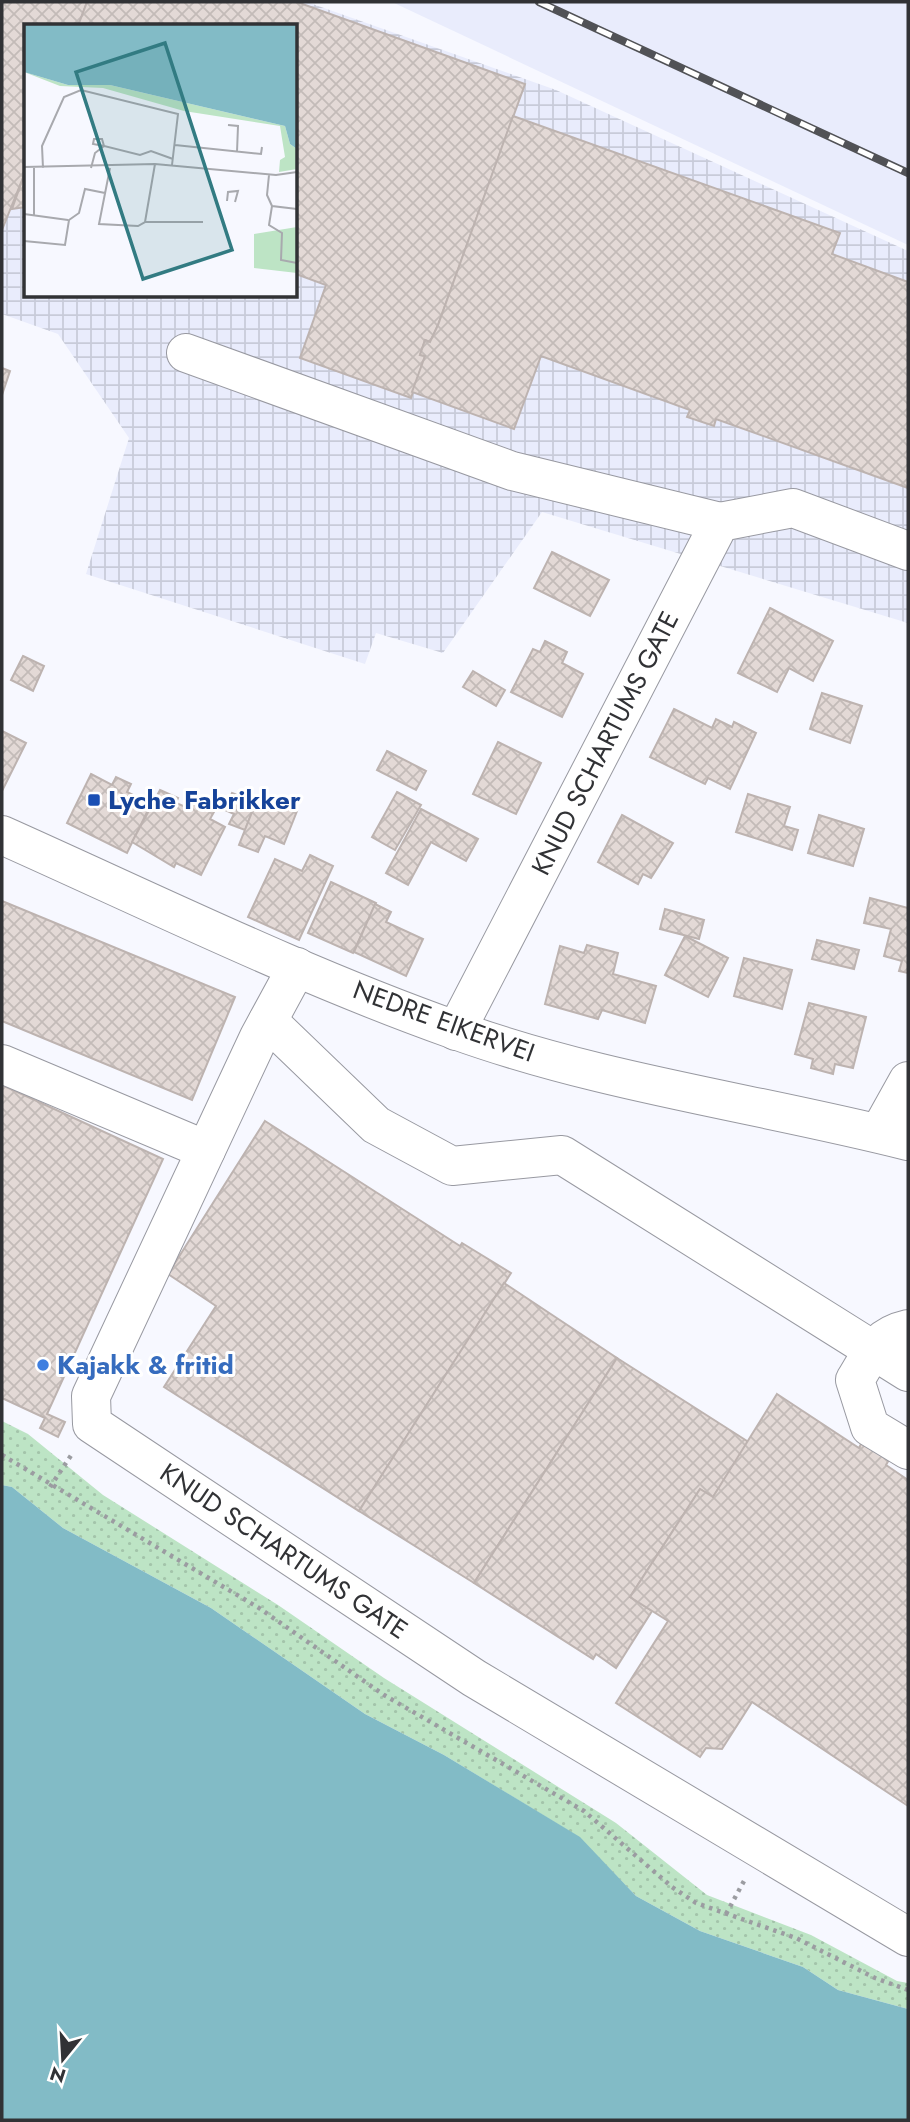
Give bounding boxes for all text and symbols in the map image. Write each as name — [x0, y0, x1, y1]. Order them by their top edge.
inset map — [24, 24, 298, 298]
street label: KNUD SCHARTUMS GATE — [522, 604, 688, 882]
place label: Lyche Fabrikker — [108, 781, 301, 819]
marker: Lyche Fabrikker — [86, 792, 102, 808]
street label: NEDRE EIKERVEI — [348, 971, 540, 1071]
place label: Kajakk & fritid — [57, 1346, 234, 1384]
marker: Kajakk & fritid — [35, 1357, 51, 1373]
street label: KNUD SCHARTUMS GATE — [153, 1454, 415, 1648]
north arrow — [28, 2024, 98, 2094]
text: N — [47, 2060, 69, 2090]

